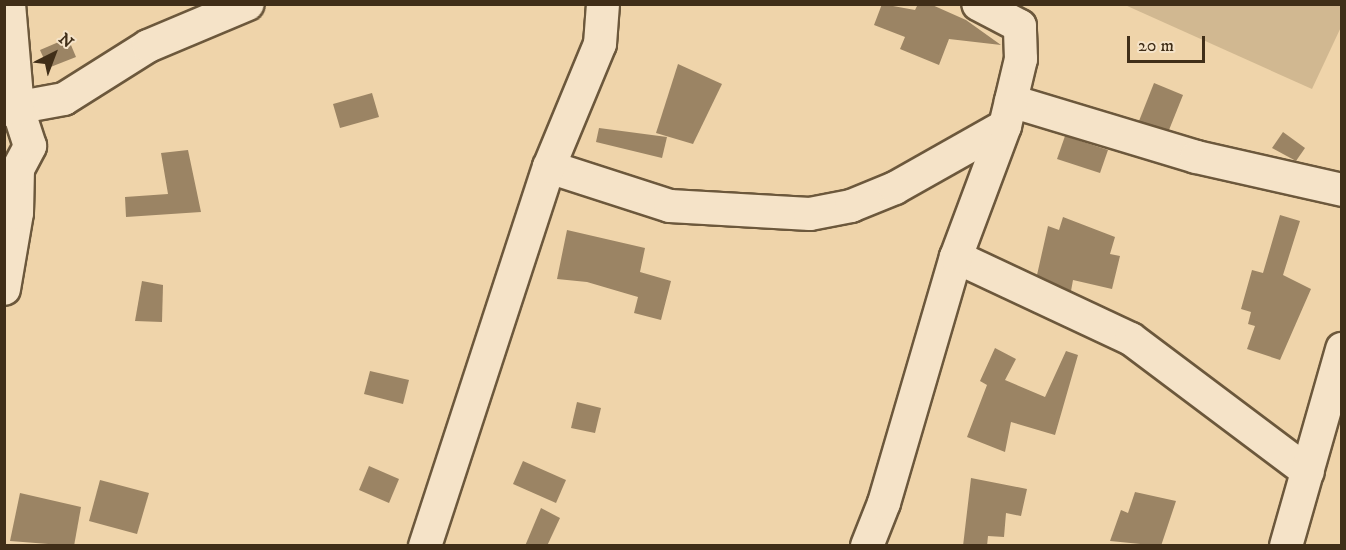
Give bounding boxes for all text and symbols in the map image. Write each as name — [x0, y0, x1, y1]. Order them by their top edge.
north arrow — [24, 24, 84, 84]
scale bar — [1130, 24, 1208, 62]
text: N — [54, 29, 78, 52]
text: 20 m — [1138, 35, 1174, 57]

